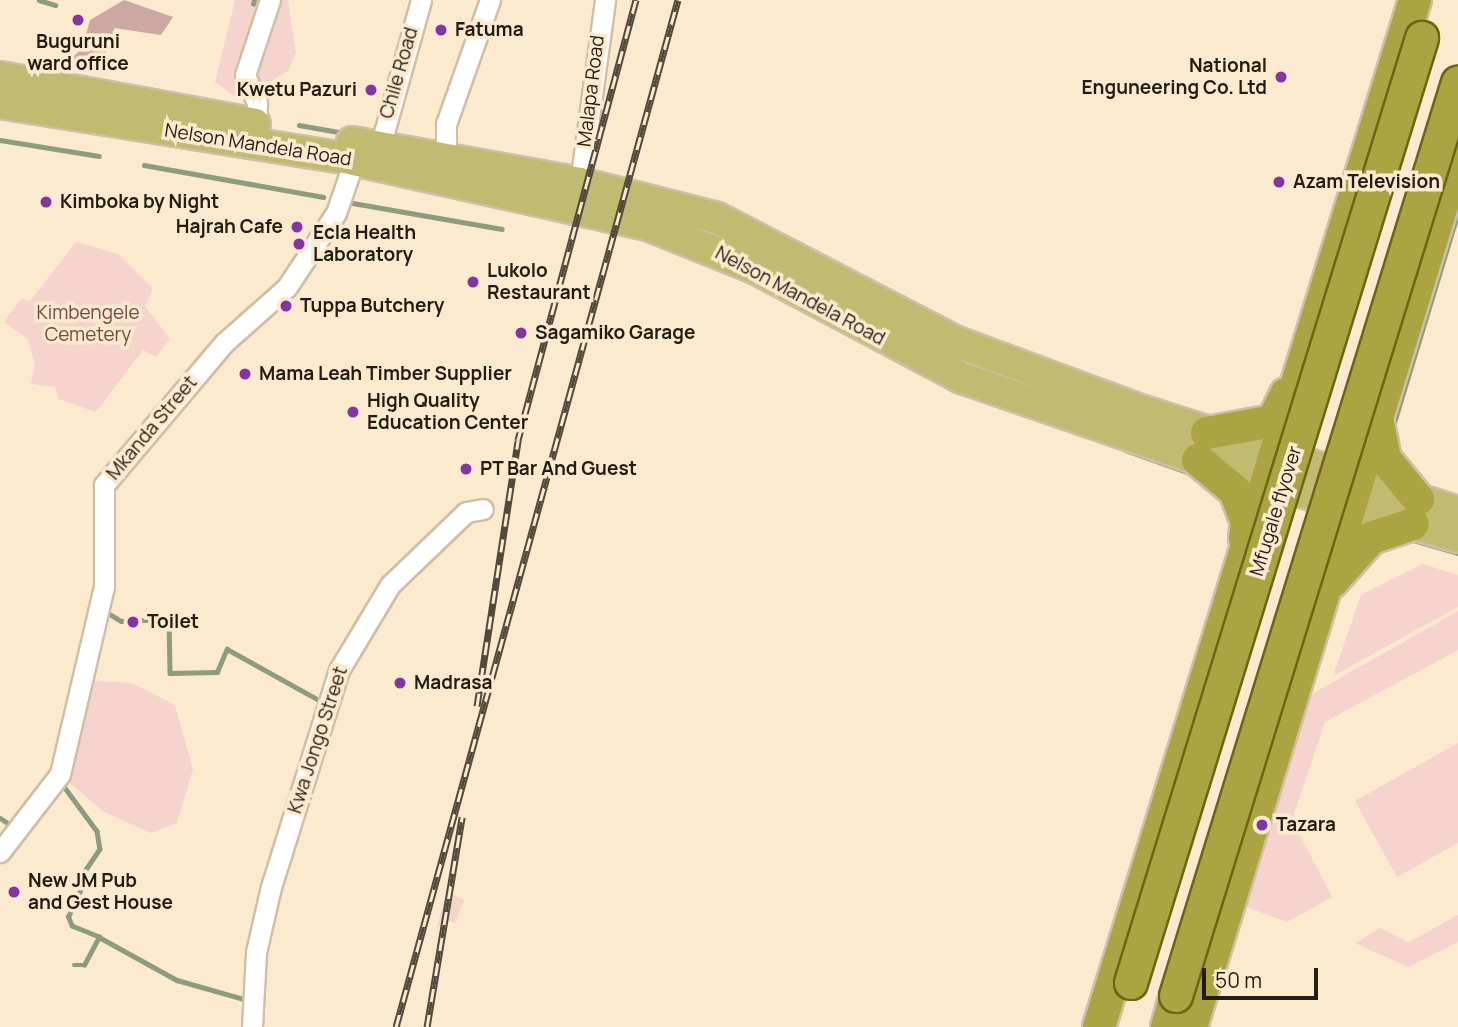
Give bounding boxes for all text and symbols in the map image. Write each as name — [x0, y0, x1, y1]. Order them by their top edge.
marker: Buguruni ward office — [70, 12, 86, 28]
place label: Fatuma — [455, 19, 524, 41]
marker: Fatuma — [433, 22, 449, 38]
street label: Chile Road — [375, 25, 423, 121]
place label: Buguruni ward office — [27, 31, 129, 75]
street label: Malapa Road — [573, 34, 609, 148]
place label: National Enguneering Co. Ltd — [1081, 55, 1267, 99]
marker: National Enguneering Co. Ltd — [1273, 69, 1289, 85]
place label: Kwetu Pazuri — [237, 79, 357, 101]
marker: Kwetu Pazuri — [363, 82, 379, 98]
street label: Nelson Mandela Road — [163, 119, 353, 171]
place label: Azam Television — [1293, 171, 1440, 193]
marker: Azam Television — [1271, 174, 1287, 190]
place label: Kimboka by Night — [60, 191, 219, 213]
marker: Kimboka by Night — [38, 194, 54, 210]
place label: Hajrah Cafe — [176, 216, 283, 238]
marker: Hajrah Cafe — [289, 219, 305, 235]
place label: Ecla Health Laboratory — [313, 222, 416, 266]
marker: Ecla Health Laboratory — [291, 236, 307, 252]
street label: Nelson Mandela Road — [711, 242, 889, 350]
place label: Lukolo Restaurant — [487, 260, 591, 304]
marker: Lukolo Restaurant — [465, 274, 481, 290]
place label: Tuppa Butchery — [300, 295, 444, 317]
marker: Tuppa Butchery — [278, 298, 294, 314]
park label: Kimbengele Cemetery — [36, 302, 140, 346]
place label: Sagamiko Garage — [535, 322, 695, 344]
marker: Sagamiko Garage — [513, 325, 529, 341]
place label: Mama Leah Timber Supplier — [259, 363, 512, 385]
marker: Mama Leah Timber Supplier — [237, 366, 253, 382]
street label: Mkanda Street — [102, 371, 202, 485]
place label: High Quality Education Center — [367, 390, 528, 434]
marker: High Quality Education Center — [345, 404, 361, 420]
street label: Mfugale flyover — [1245, 443, 1307, 579]
place label: PT Bar And Guest — [480, 458, 638, 480]
marker: PT Bar And Guest — [458, 461, 474, 477]
place label: Toilet — [147, 611, 199, 633]
marker: Toilet — [125, 614, 141, 630]
street label: Kwa Jongo Street — [284, 664, 352, 816]
place label: Madrasa — [414, 672, 492, 694]
marker: Madrasa — [392, 675, 408, 691]
place label: Tazara — [1276, 814, 1336, 836]
marker: Tazara — [1254, 817, 1270, 833]
place label: New JM Pub and Gest House — [28, 870, 173, 914]
marker: New JM Pub and Gest House — [6, 884, 22, 900]
scale bar — [1206, 954, 1322, 998]
text: 50 m — [1215, 966, 1262, 994]

